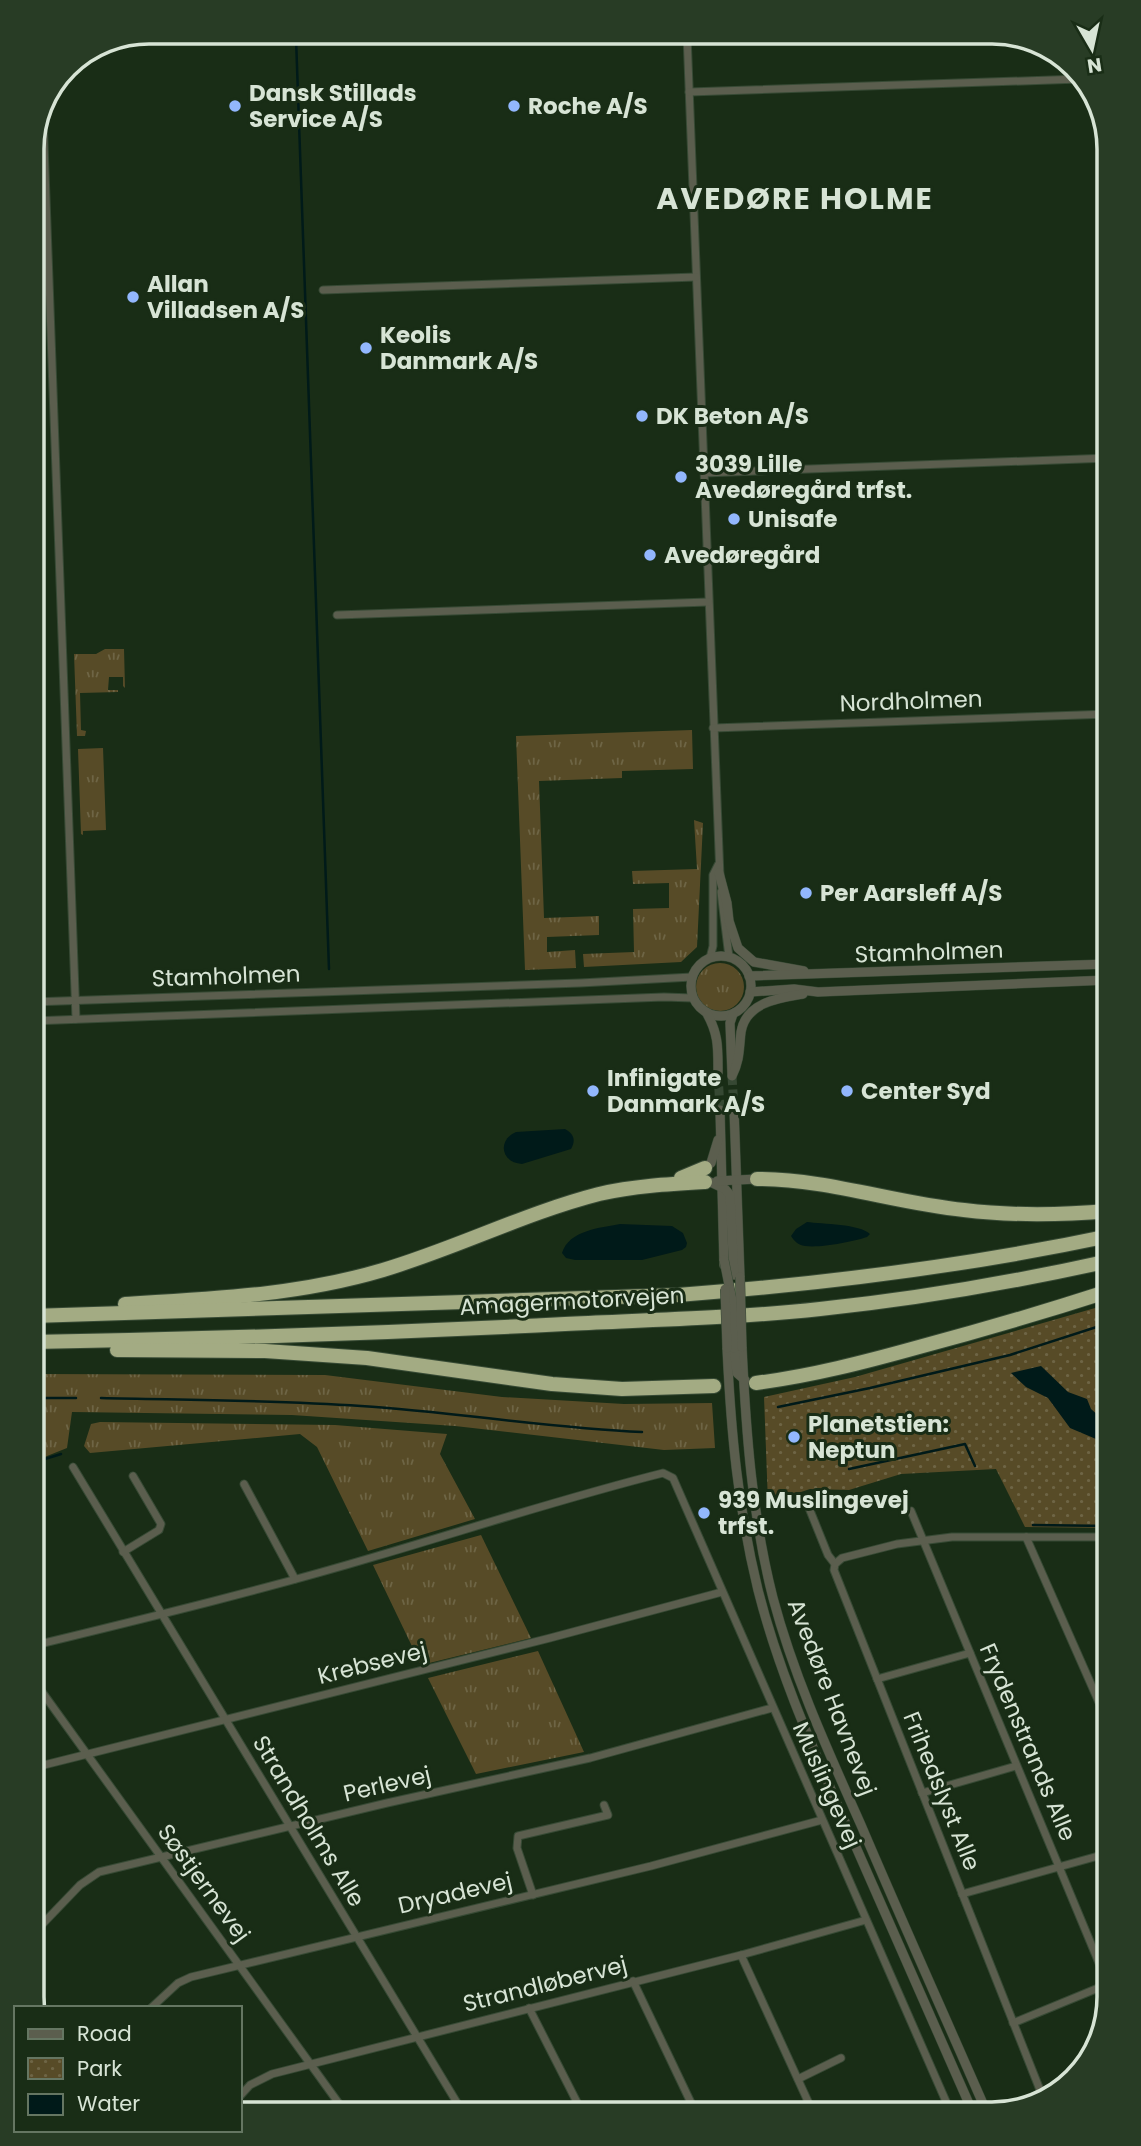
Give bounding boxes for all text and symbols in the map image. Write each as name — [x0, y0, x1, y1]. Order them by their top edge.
north arrow — [1057, 14, 1127, 84]
text: N — [1085, 51, 1104, 80]
place label: Dansk Stillads Service A/S — [249, 77, 417, 135]
place label: Roche A/S — [528, 90, 648, 122]
marker: Dansk Stillads Service A/S — [227, 98, 243, 114]
marker: Roche A/S — [506, 98, 522, 114]
district label: AVEDØRE HOLME — [656, 177, 934, 220]
place label: Allan Villadsen A/S — [147, 268, 304, 326]
marker: Allan Villadsen A/S — [125, 289, 141, 305]
place label: Keolis Danmark A/S — [380, 319, 538, 377]
marker: Keolis Danmark A/S — [358, 340, 374, 356]
place label: DK Beton A/S — [656, 400, 809, 432]
marker: DK Beton A/S — [634, 408, 650, 424]
place label: 3039 Lille Avedøregård trfst. — [695, 448, 912, 506]
marker: 3039 Lille Avedøregård trfst. — [673, 469, 689, 485]
place label: Unisafe — [748, 503, 837, 535]
marker: Unisafe — [726, 511, 742, 527]
place label: Avedøregård — [664, 539, 820, 571]
marker: Avedøregård — [642, 547, 658, 563]
street label: Nordholmen — [839, 683, 983, 719]
place label: Per Aarsleff A/S — [820, 877, 1002, 909]
marker: Per Aarsleff A/S — [798, 885, 814, 901]
street label: Stamholmen — [854, 933, 1004, 971]
street label: Stamholmen — [151, 957, 301, 995]
place label: Infinigate Danmark A/S — [607, 1062, 765, 1120]
place label: Center Syd — [861, 1075, 991, 1107]
marker: Infinigate Danmark A/S — [585, 1083, 601, 1099]
marker: Center Syd — [839, 1083, 855, 1099]
street label: Amagermotorvejen — [459, 1279, 685, 1323]
place label: Planetstien: Neptun — [808, 1408, 949, 1466]
marker: Planetstien: Neptun — [786, 1429, 802, 1445]
place label: 939 Muslingevej trfst. — [718, 1484, 909, 1542]
marker: 939 Muslingevej trfst. — [696, 1505, 712, 1521]
street label: Avedøre Havnevej — [780, 1594, 884, 1800]
street label: Krebsevej — [314, 1634, 430, 1692]
street label: Frydenstrands Alle — [972, 1638, 1084, 1846]
street label: Frihedslyst Alle — [896, 1707, 988, 1875]
street label: Muslingevej — [785, 1717, 869, 1853]
street label: Strandholms Alle — [245, 1729, 373, 1913]
street label: Perlevej — [340, 1758, 434, 1810]
street label: Søstjernevej — [150, 1817, 258, 1949]
street label: Dryadevej — [395, 1864, 515, 1922]
street label: Strandløbervej — [460, 1948, 630, 2020]
legend — [14, 2006, 242, 2132]
text: Road — [77, 2019, 132, 2048]
text: Park — [77, 2054, 122, 2083]
text: Water — [77, 2089, 140, 2118]

